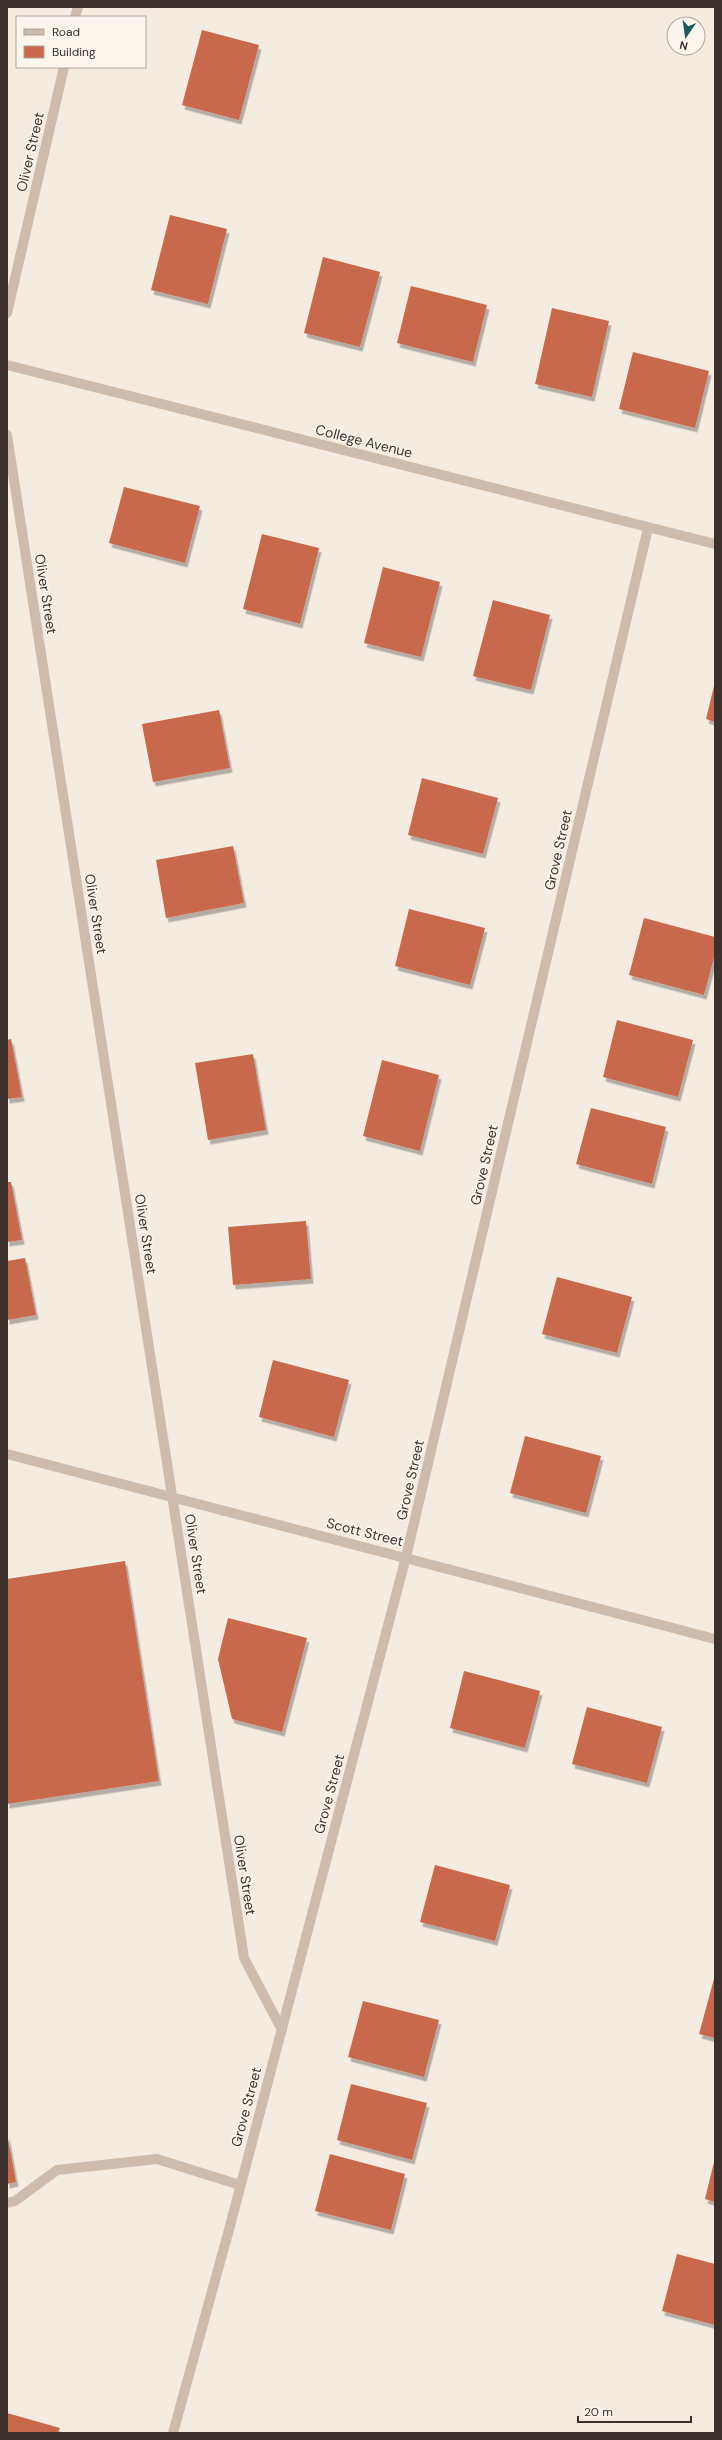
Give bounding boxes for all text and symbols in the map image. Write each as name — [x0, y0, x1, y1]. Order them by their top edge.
legend — [16, 16, 146, 68]
north arrow — [666, 16, 706, 56]
text: Road — [52, 24, 80, 40]
text: N — [678, 38, 689, 53]
text: Building — [52, 44, 96, 60]
street label: Oliver Street — [12, 111, 48, 193]
street label: College Avenue — [314, 420, 414, 462]
street label: Oliver Street — [31, 553, 61, 635]
street label: Grove Street — [540, 808, 576, 892]
street label: Oliver Street — [81, 873, 111, 955]
street label: Grove Street — [466, 1123, 502, 1207]
street label: Oliver Street — [131, 1193, 161, 1275]
street label: Grove Street — [392, 1438, 428, 1522]
street label: Oliver Street — [181, 1513, 211, 1595]
street label: Scott Street — [325, 1514, 405, 1550]
street label: Grove Street — [310, 1752, 348, 1836]
street label: Oliver Street — [230, 1834, 260, 1916]
street label: Grove Street — [227, 2065, 265, 2149]
scale bar — [578, 2398, 691, 2424]
text: 20 m — [584, 2404, 613, 2420]

